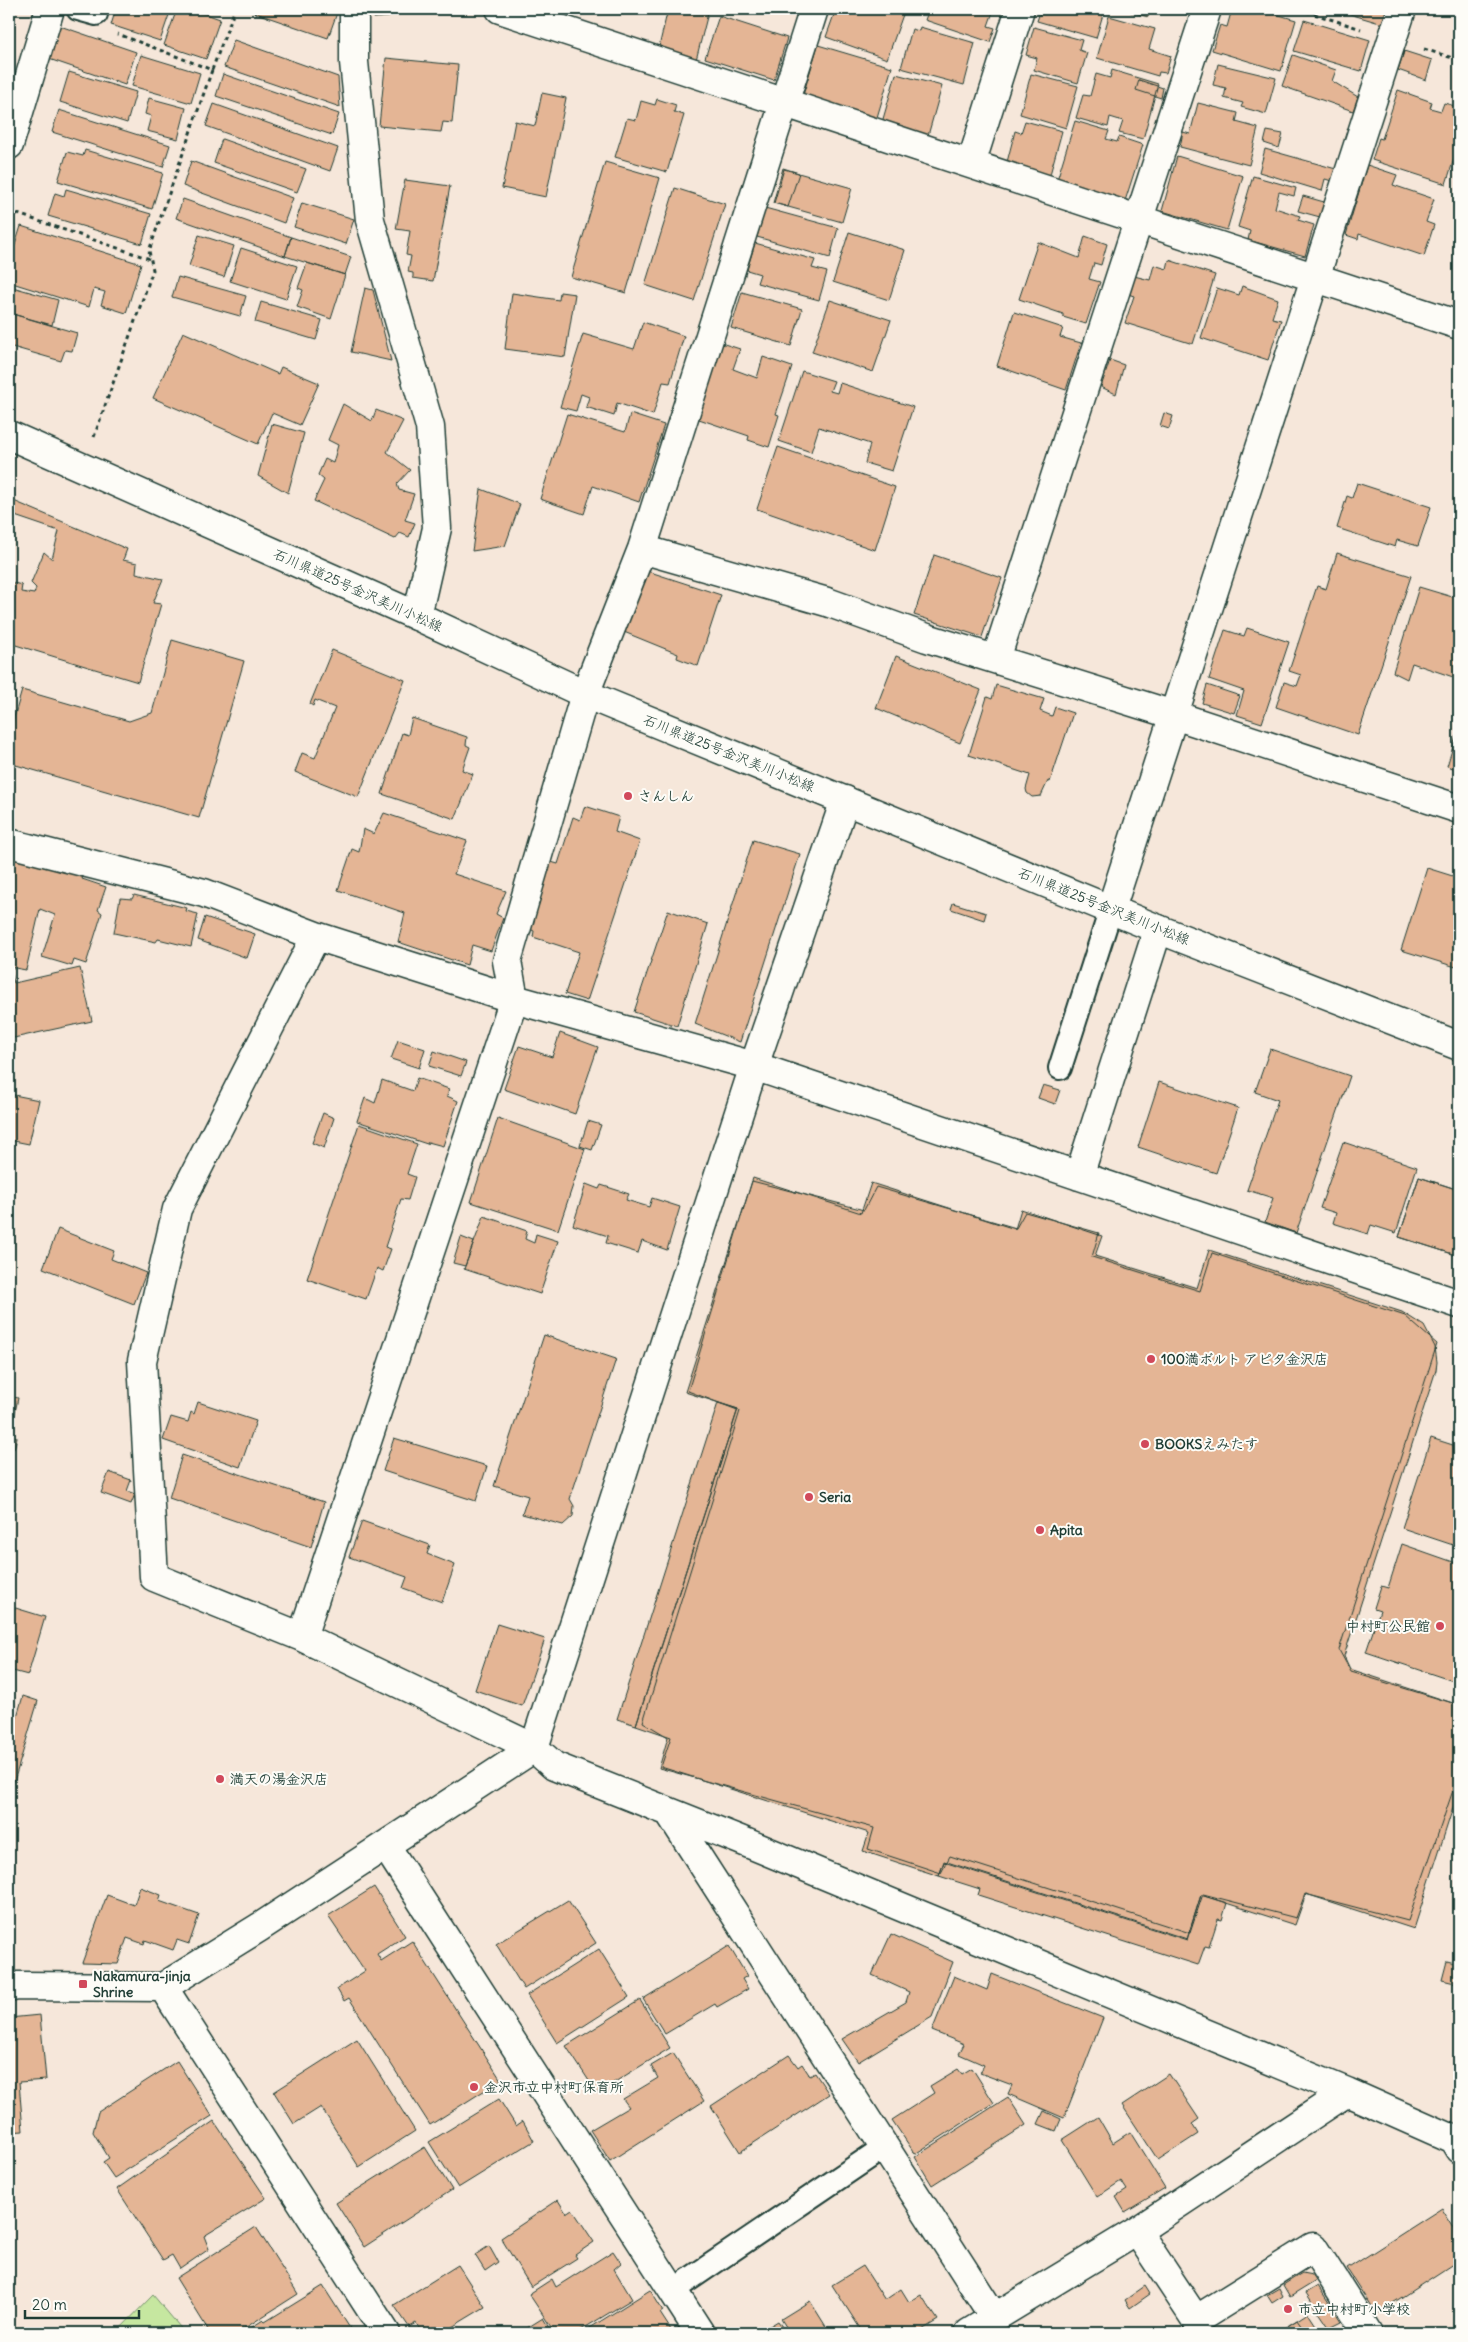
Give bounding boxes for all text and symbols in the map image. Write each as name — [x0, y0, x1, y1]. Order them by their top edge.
street label: 石川県道25号金沢美川小松線 — [270, 544, 446, 636]
street label: 石川県道25号金沢美川小松線 — [640, 710, 818, 796]
place label: さんしん — [638, 787, 694, 805]
marker: さんしん — [622, 790, 634, 802]
street label: 石川県道25号金沢美川小松線 — [1015, 863, 1193, 949]
place label: 100満ボルト アピタ金沢店 — [1161, 1350, 1328, 1368]
marker: 100満ボルト アピタ金沢店 — [1145, 1353, 1157, 1365]
place label: BOOKSえみたす — [1155, 1435, 1259, 1453]
marker: BOOKSえみたす — [1139, 1438, 1151, 1450]
place label: Seria — [819, 1488, 851, 1506]
marker: Seria — [803, 1491, 815, 1503]
place label: Apita — [1050, 1521, 1083, 1539]
marker: Apita — [1034, 1524, 1046, 1536]
place label: 中村町公民館 — [1346, 1617, 1430, 1635]
marker: 中村町公民館 — [1434, 1620, 1446, 1632]
place label: 満天の湯金沢店 — [230, 1770, 328, 1788]
marker: 満天の湯金沢店 — [214, 1773, 226, 1785]
place label: Nakamura-jinja Shrine — [93, 1967, 191, 2001]
marker: Nakamura-jinja Shrine — [77, 1978, 89, 1990]
place label: 金沢市立中村町保育所 — [484, 2078, 624, 2096]
marker: 金沢市立中村町保育所 — [468, 2081, 480, 2093]
scale bar — [25, 2287, 139, 2319]
text: 20 m — [32, 2295, 67, 2314]
place label: 市立中村町小学校 — [1298, 2300, 1410, 2318]
marker: 市立中村町小学校 — [1282, 2303, 1294, 2315]

